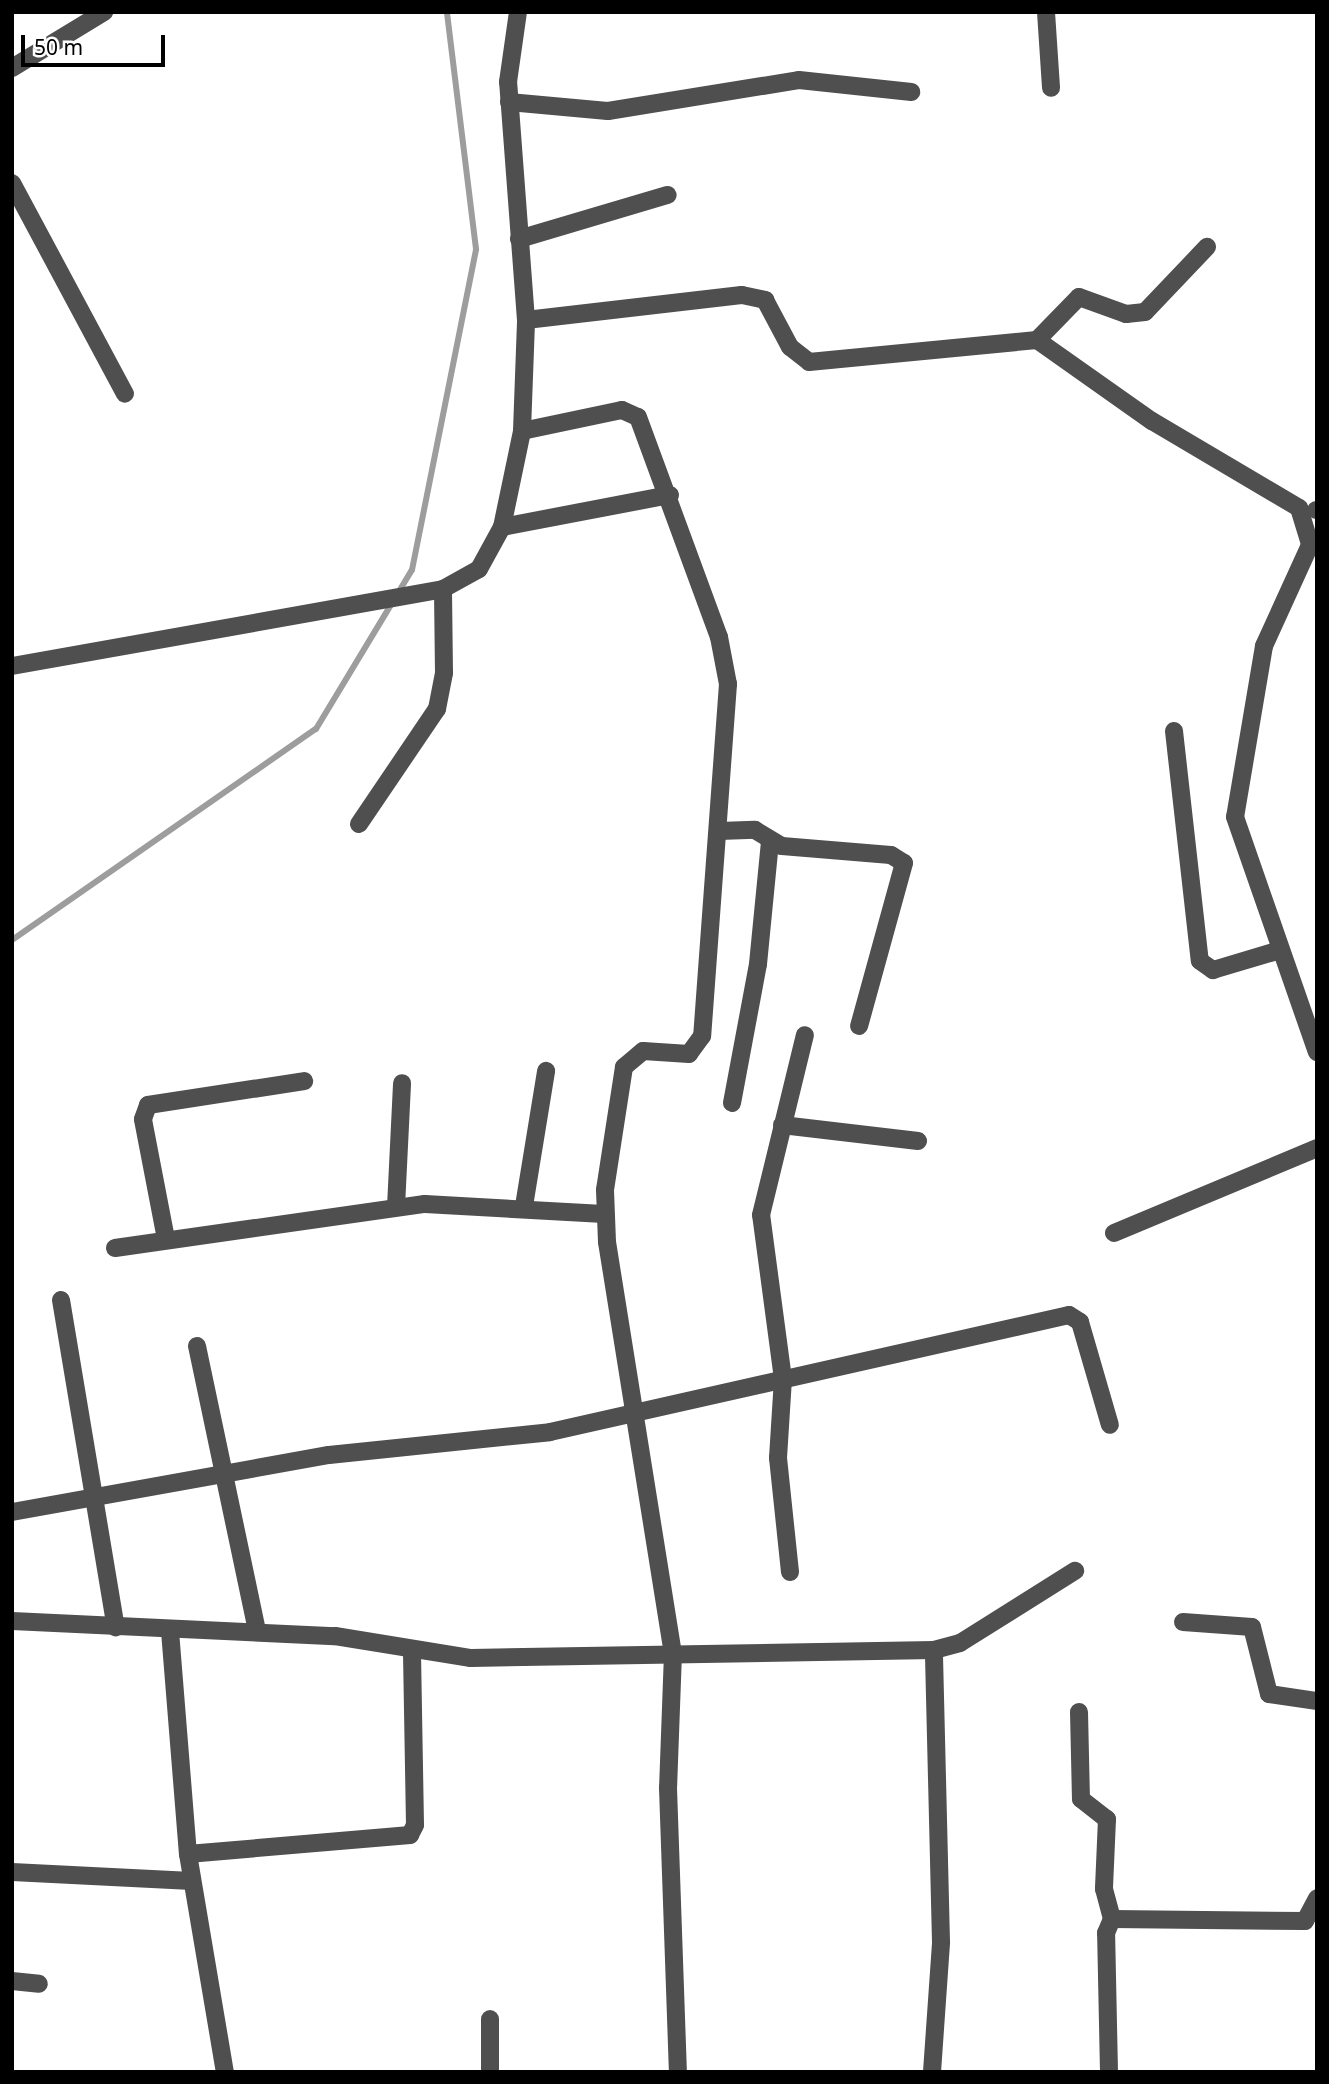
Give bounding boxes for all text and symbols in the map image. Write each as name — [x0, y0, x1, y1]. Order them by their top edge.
scale bar — [24, 21, 168, 65]
text: 50 m — [34, 33, 83, 61]

